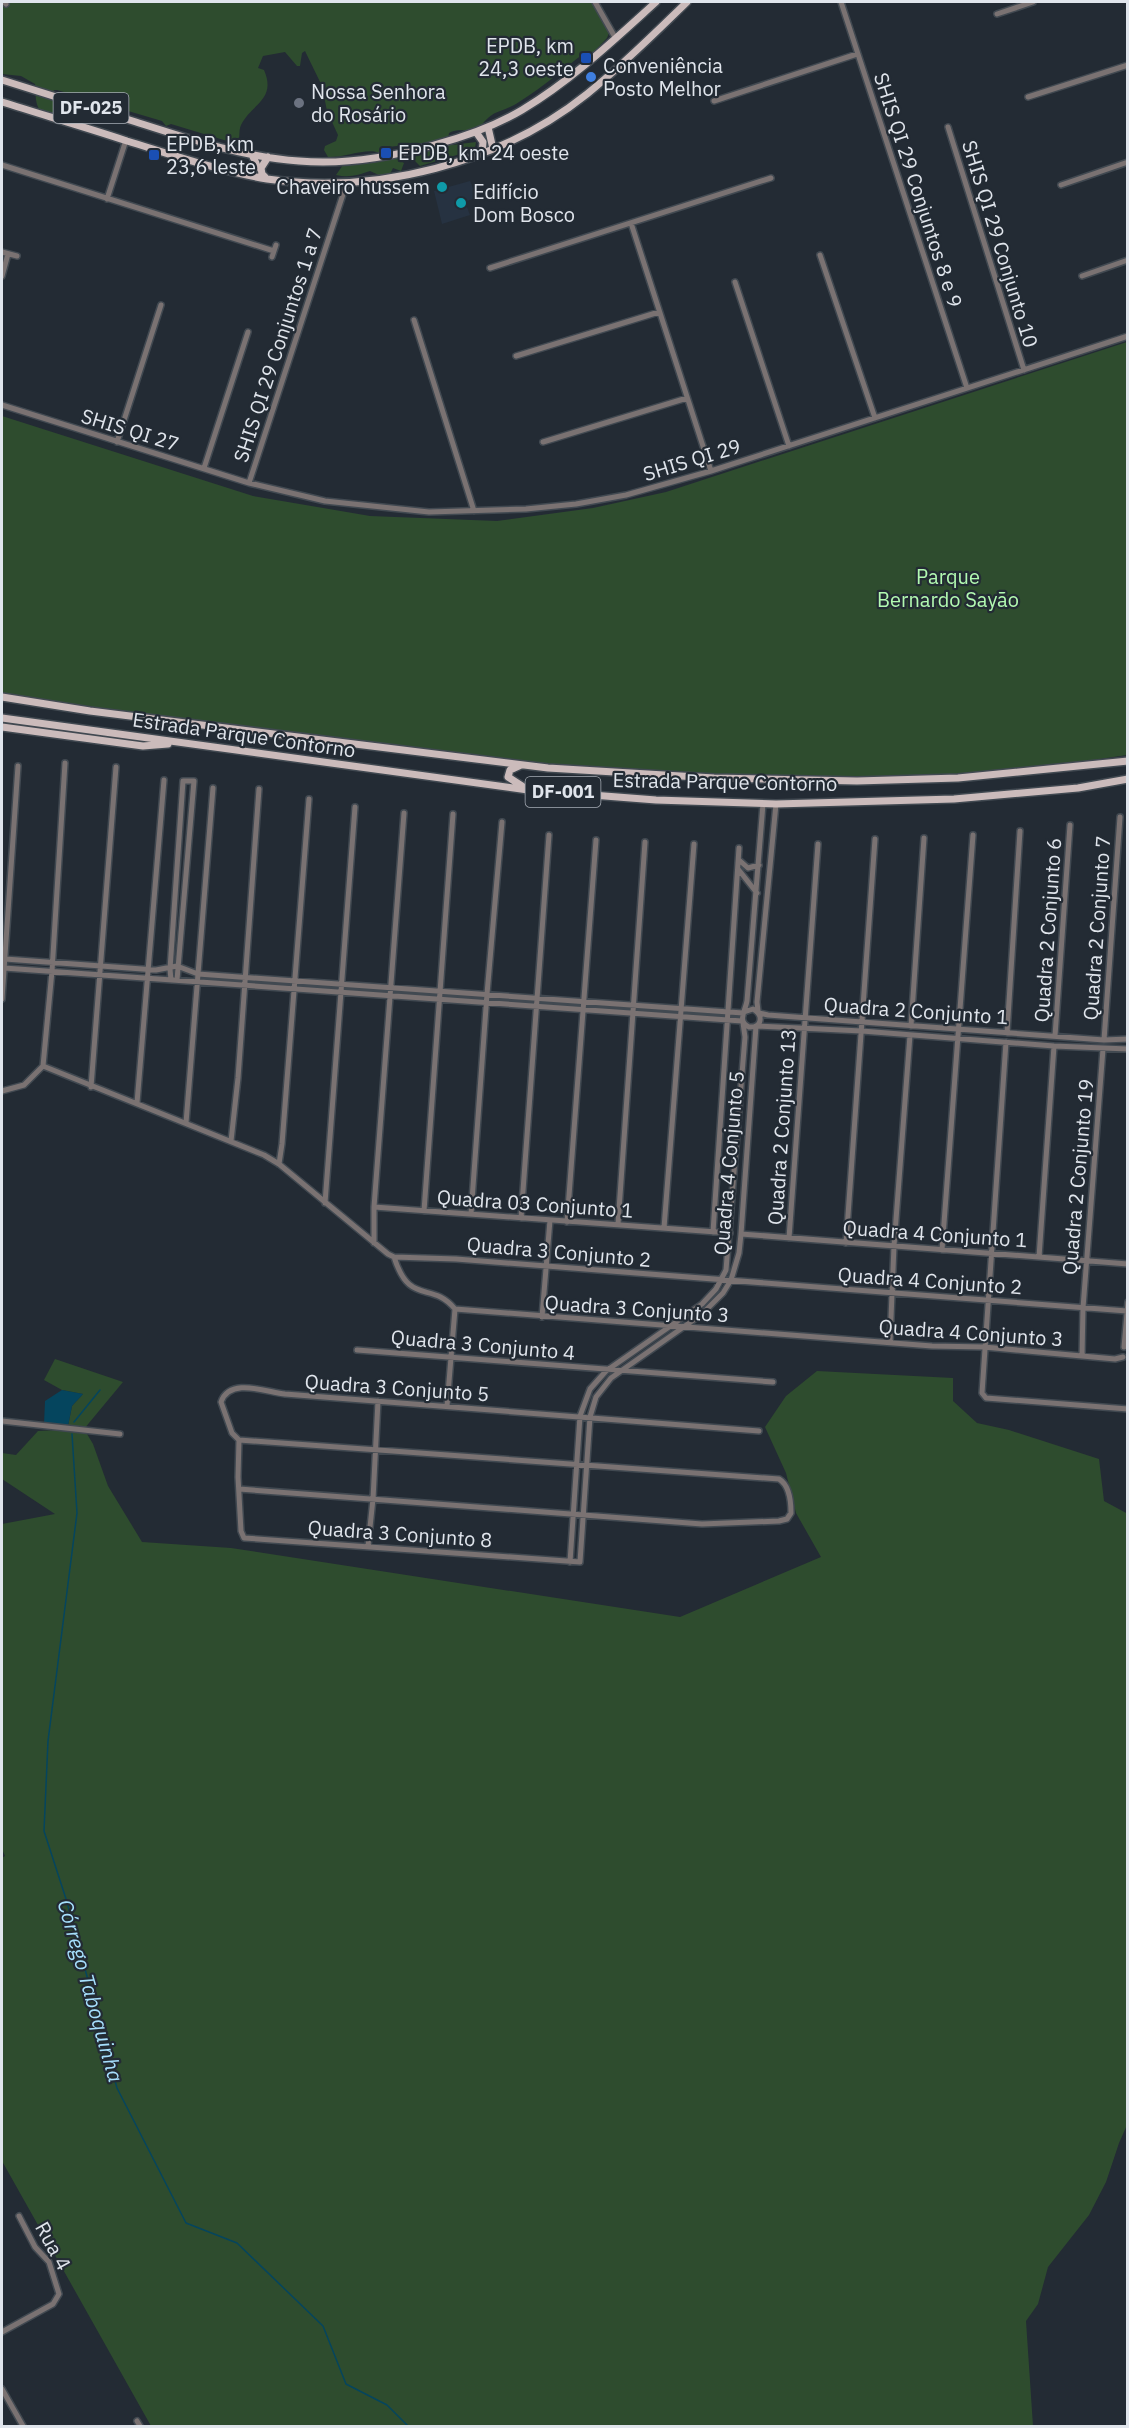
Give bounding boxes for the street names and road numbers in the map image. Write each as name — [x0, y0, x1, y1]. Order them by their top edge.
street label: SHIS QI 29 Conjuntos 8 e 9 — [868, 69, 969, 311]
road number: DF-025 — [54, 93, 128, 123]
street label: SHIS QI 29 Conjunto 10 — [956, 137, 1045, 351]
street label: SHIS QI 29 Conjuntos 1 a 7 — [227, 224, 328, 466]
street label: SHIS QI 27 — [78, 402, 182, 457]
street label: SHIS QI 29 — [640, 432, 744, 487]
street label: Estrada Parque Contorno — [131, 705, 357, 764]
street label: Estrada Parque Contorno — [612, 766, 838, 797]
road number: DF-001 — [526, 777, 600, 807]
street label: Quadra 2 Conjunto 7 — [1077, 835, 1116, 1021]
street label: Quadra 2 Conjunto 6 — [1028, 837, 1067, 1023]
street label: Quadra 2 Conjunto 1 — [823, 991, 1009, 1030]
street label: Quadra 2 Conjunto 13 — [761, 1028, 802, 1226]
street label: Quadra 4 Conjunto 5 — [707, 1070, 750, 1256]
street label: Quadra 2 Conjunto 19 — [1055, 1078, 1100, 1276]
street label: Quadra 03 Conjunto 1 — [436, 1183, 634, 1224]
street label: Quadra 4 Conjunto 1 — [842, 1214, 1028, 1253]
street label: Quadra 3 Conjunto 2 — [466, 1230, 652, 1273]
street label: Quadra 4 Conjunto 2 — [837, 1261, 1023, 1300]
street label: Quadra 3 Conjunto 3 — [544, 1289, 730, 1328]
street label: Quadra 4 Conjunto 3 — [878, 1313, 1064, 1352]
street label: Quadra 3 Conjunto 4 — [390, 1323, 576, 1366]
street label: Quadra 3 Conjunto 5 — [304, 1368, 490, 1407]
street label: Quadra 3 Conjunto 8 — [307, 1514, 493, 1553]
street label: Rua 4 — [29, 2217, 78, 2275]

